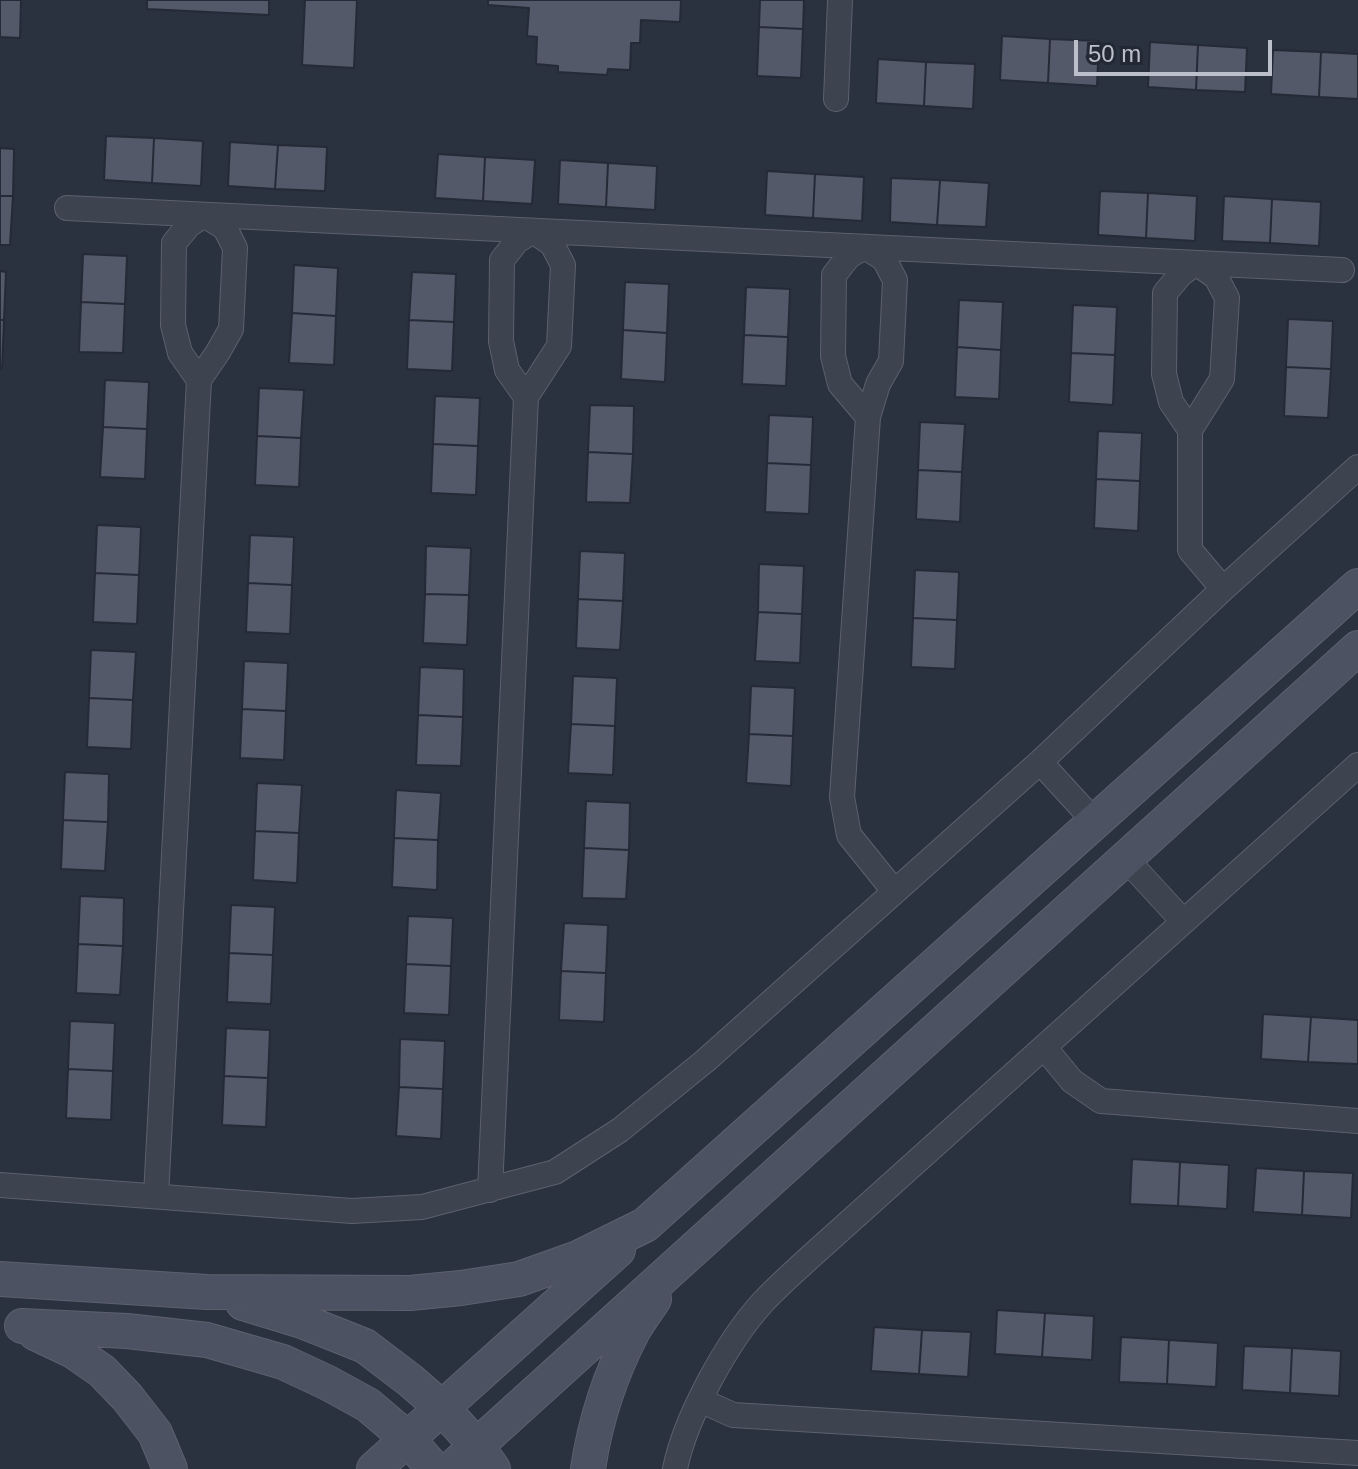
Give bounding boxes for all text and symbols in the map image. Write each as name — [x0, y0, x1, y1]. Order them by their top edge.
scale bar — [1078, 24, 1276, 74]
text: 50 m — [1088, 40, 1141, 67]

